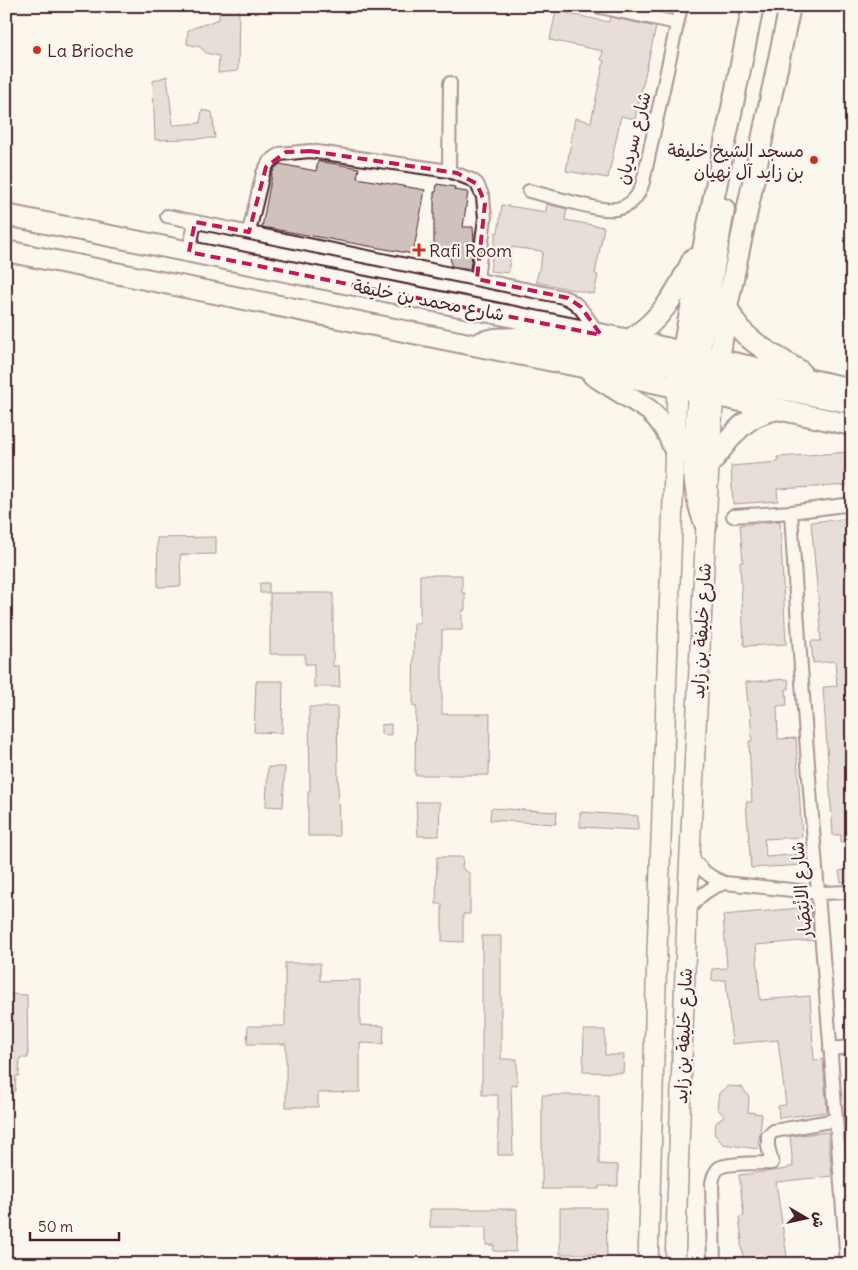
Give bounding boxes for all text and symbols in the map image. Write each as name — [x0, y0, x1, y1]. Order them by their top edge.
place label: La Brioche — [47, 39, 134, 62]
marker: La Brioche — [31, 44, 43, 56]
street label: شارع سرديان — [610, 89, 657, 187]
place label: مسجد الشيخ خليفة بن زايد آل نهيان — [668, 139, 804, 183]
marker: مسجد الشيخ خليفة بن زايد آل نهيان — [808, 154, 820, 166]
place label: Rafi Room — [429, 239, 512, 262]
marker: Rafi Room — [413, 244, 425, 256]
street label: شارع محمد بن خليفة — [351, 274, 506, 327]
street label: شارع خليفة بن زايد — [686, 562, 717, 700]
street label: شارع الانْتِصَار — [785, 841, 818, 940]
street label: شارع خليفة بن زايد — [669, 968, 698, 1104]
north arrow — [780, 1192, 830, 1242]
scale bar — [30, 1210, 119, 1242]
text: ش — [809, 1211, 829, 1229]
text: 50 m — [38, 1217, 73, 1236]

